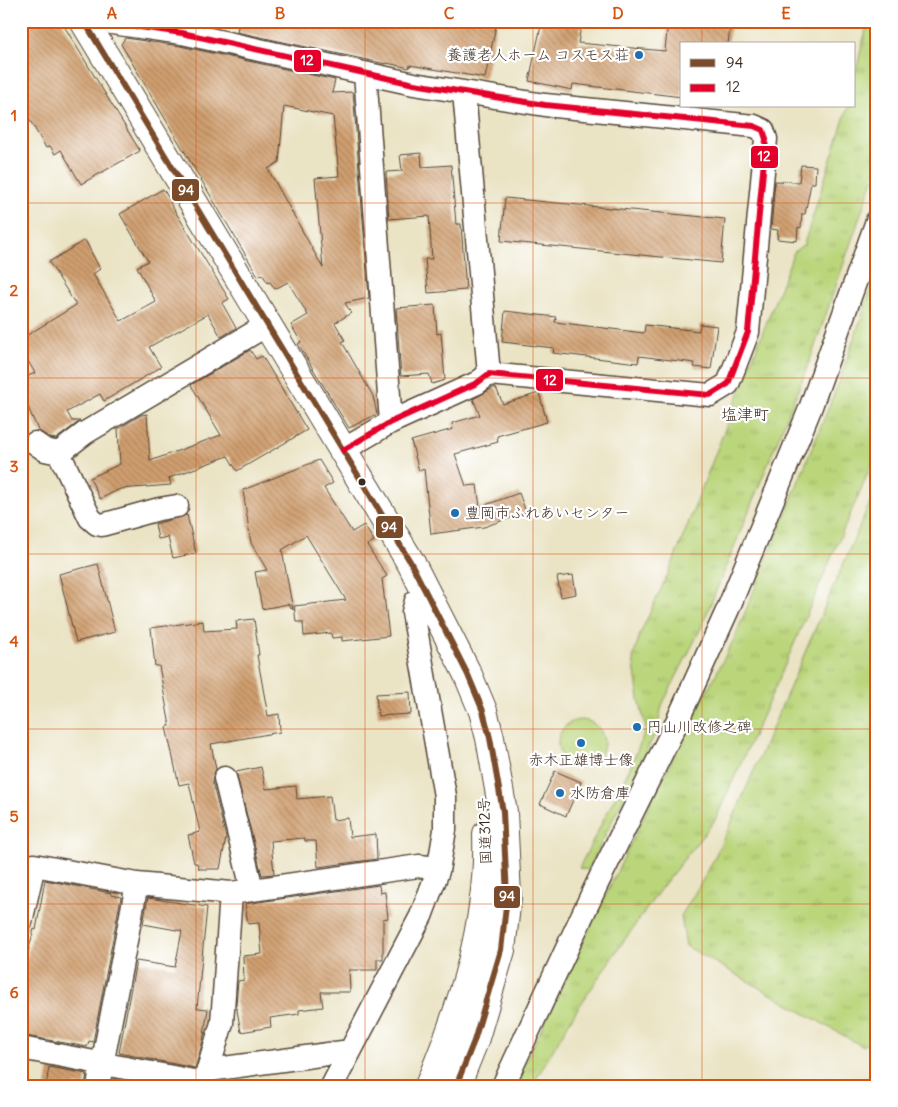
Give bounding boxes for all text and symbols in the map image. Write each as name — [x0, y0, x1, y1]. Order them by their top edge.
text: A — [107, 3, 117, 23]
text: B — [275, 3, 286, 23]
text: C — [444, 3, 455, 23]
text: D — [612, 3, 624, 23]
text: E — [781, 3, 791, 23]
legend — [680, 42, 856, 108]
place label: 養護老人ホーム コスモス荘 — [447, 45, 629, 64]
line badge: 12 — [293, 49, 322, 73]
marker: 養護老人ホーム コスモス荘 — [633, 49, 645, 61]
text: 12 — [300, 51, 314, 69]
text: 94 — [726, 53, 744, 72]
text: 12 — [726, 77, 740, 96]
text: 1 — [11, 105, 17, 125]
line badge: 12 — [750, 145, 779, 169]
text: 12 — [757, 147, 771, 165]
line badge: 94 — [171, 178, 200, 202]
text: 94 — [178, 181, 194, 199]
text: 2 — [10, 280, 19, 300]
line badge: 12 — [535, 368, 564, 392]
text: 12 — [543, 371, 557, 389]
district label: 塩津町 — [721, 404, 769, 424]
text: 3 — [9, 456, 19, 476]
unlabelled marker — [357, 477, 367, 487]
place label: 豊岡市ふれあいセンター — [465, 503, 629, 522]
marker: 豊岡市ふれあいセンター — [449, 507, 461, 519]
line badge: 94 — [375, 515, 404, 539]
text: 94 — [381, 518, 397, 536]
text: 4 — [9, 631, 19, 651]
place label: 円山川改修之碑 — [647, 717, 752, 736]
marker: 円山川改修之碑 — [631, 721, 643, 733]
marker: 赤木正雄博士像 — [575, 737, 587, 749]
place label: 赤木正雄博士像 — [528, 750, 634, 769]
place label: 水防倉庫 — [570, 783, 630, 802]
marker: 水防倉庫 — [554, 787, 566, 799]
street label: 国道312号 — [474, 797, 495, 865]
text: 5 — [9, 806, 19, 826]
line badge: 94 — [493, 885, 521, 909]
text: 94 — [499, 887, 515, 905]
text: 6 — [9, 982, 19, 1002]

